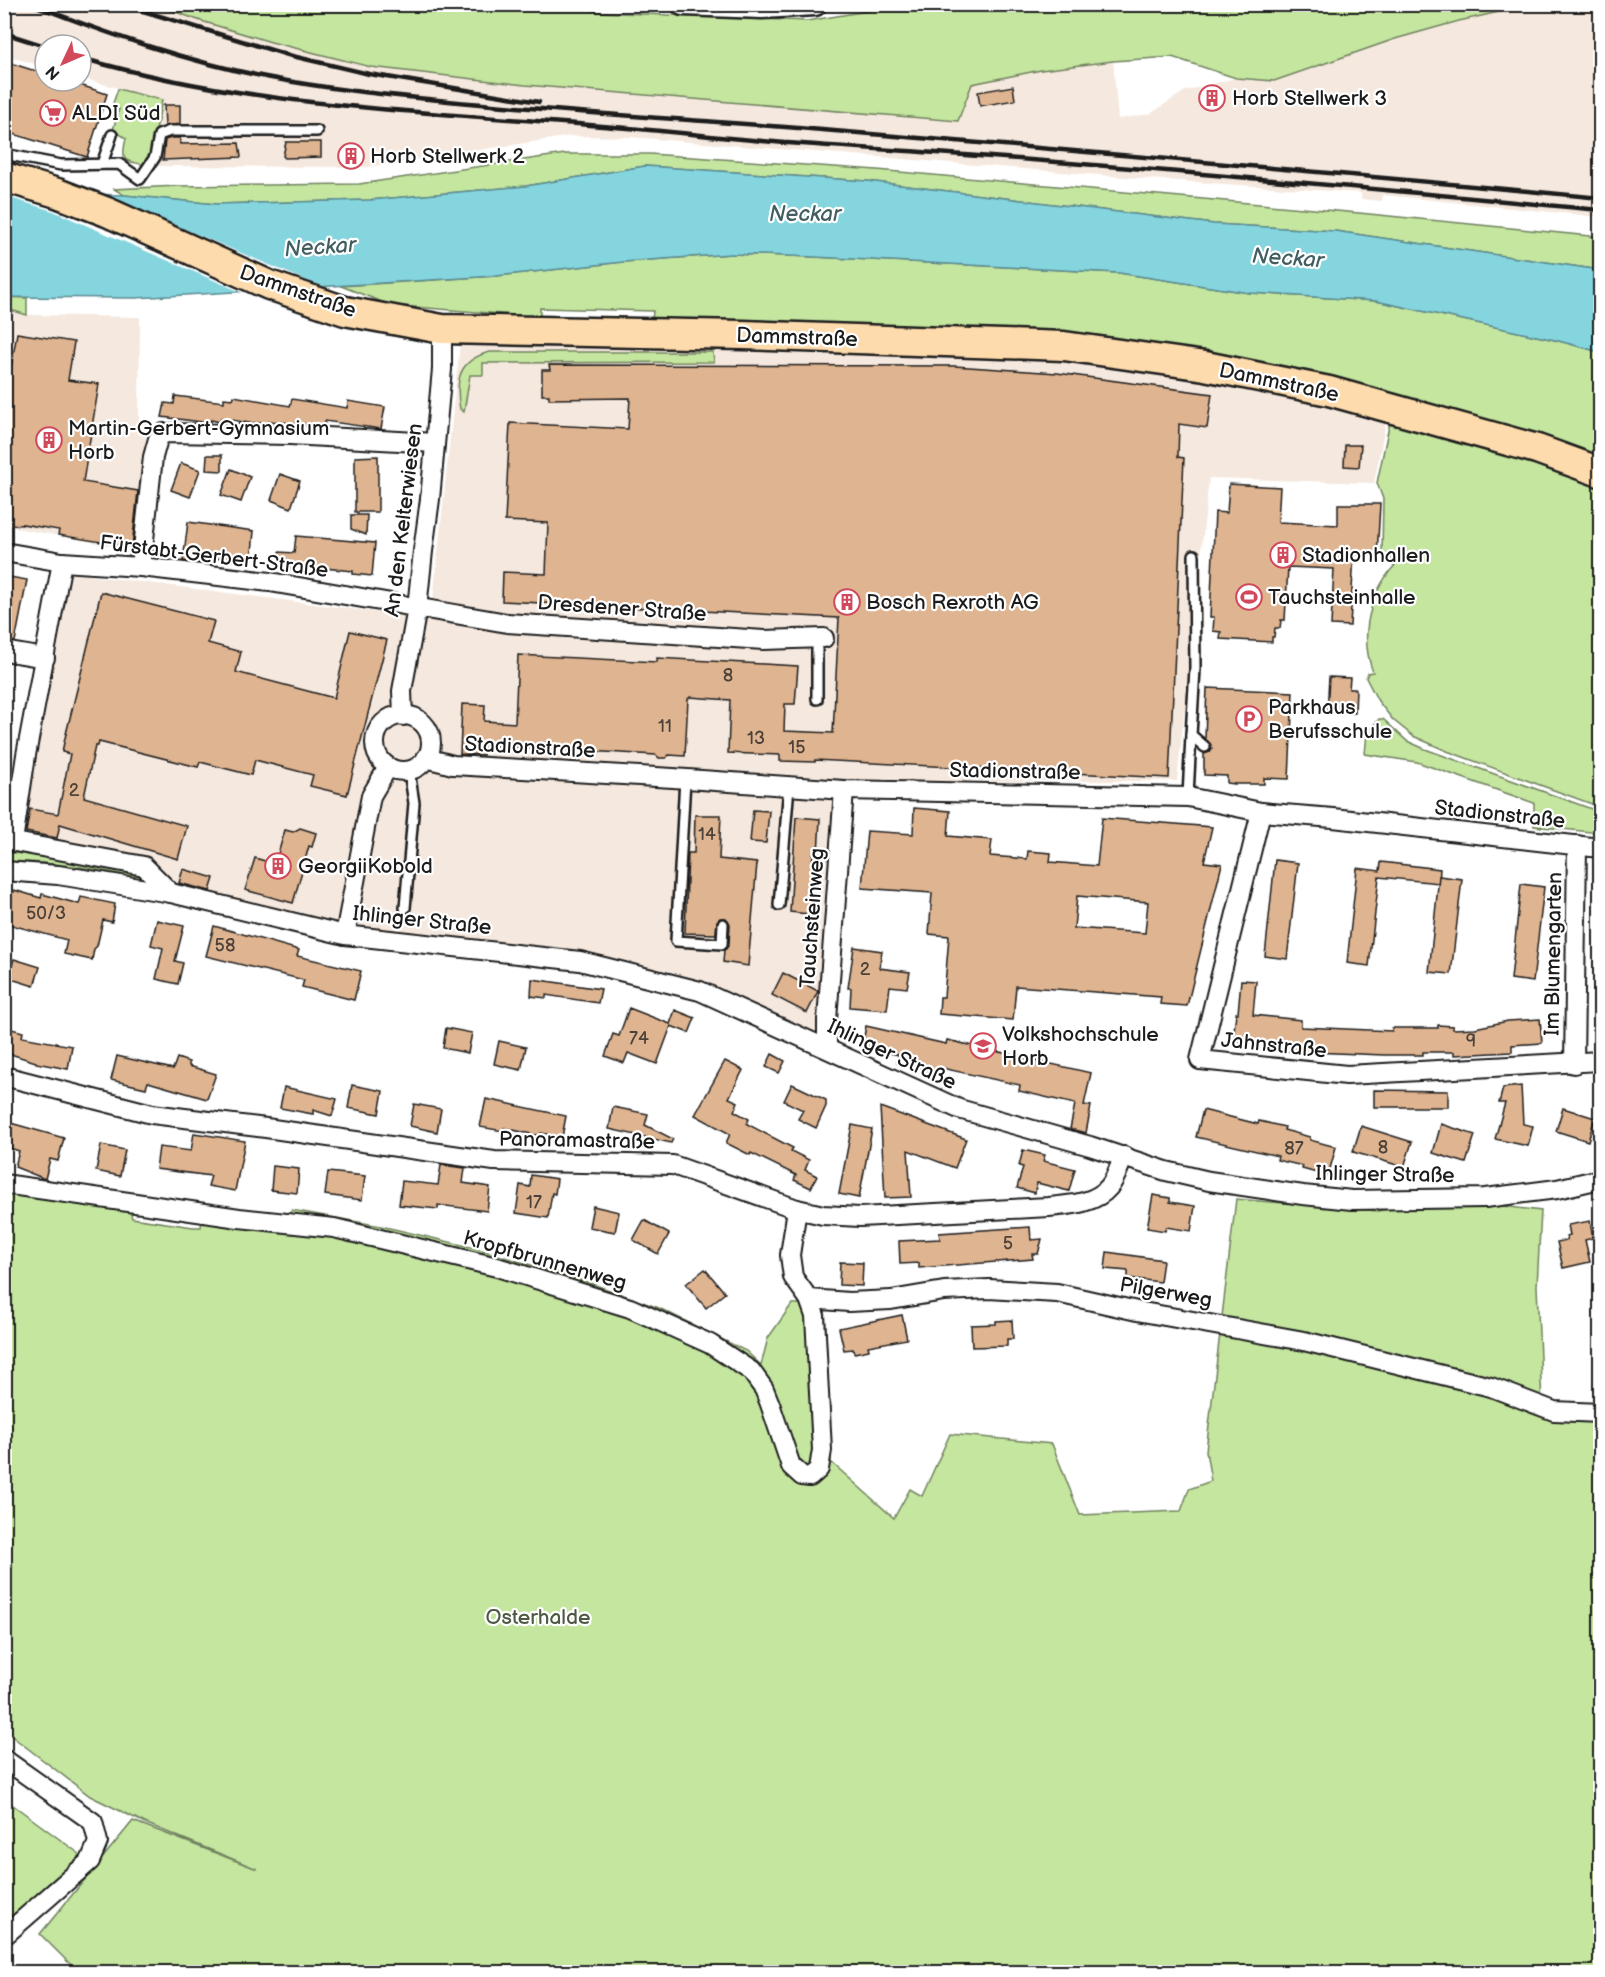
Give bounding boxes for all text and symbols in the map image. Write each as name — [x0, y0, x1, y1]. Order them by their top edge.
north arrow — [33, 33, 93, 93]
text: N — [42, 61, 64, 83]
building icon: Horb Stellwerk 3 — [1197, 83, 1227, 113]
place label: Horb Stellwerk 3 — [1232, 86, 1387, 111]
supermarket icon: ALDI Süd — [38, 98, 68, 128]
place label: ALDI Süd — [72, 101, 161, 126]
building icon: Horb Stellwerk 2 — [336, 141, 366, 171]
place label: Horb Stellwerk 2 — [370, 144, 525, 169]
water label: Neckar — [769, 201, 843, 228]
water label: Neckar — [283, 231, 359, 263]
water label: Neckar — [1251, 243, 1327, 275]
street label: Dammstraße — [236, 260, 359, 323]
street label: Dammstraße — [736, 323, 858, 352]
street label: Dammstraße — [1217, 358, 1341, 407]
place label: Martin-Gerbert-Gymnasium Horb — [68, 416, 329, 465]
street label: An den Kelterwiesen — [379, 422, 428, 618]
building icon: Martin-Gerbert-Gymnasium Horb — [34, 425, 64, 455]
street label: Fürstabt-Gerbert-Straße — [98, 530, 330, 583]
building icon: Stadionhallen — [1268, 540, 1298, 570]
place label: Stadionhallen — [1302, 543, 1430, 568]
sports icon: Tauchsteinhalle — [1234, 582, 1264, 612]
place label: Tauchsteinhalle — [1268, 585, 1415, 610]
building icon: Bosch Rexroth AG — [832, 587, 862, 617]
street label: Dresdener Straße — [537, 590, 707, 627]
place label: Bosch Rexroth AG — [866, 590, 1039, 615]
house number: 8 — [723, 665, 733, 686]
place label: Parkhaus Berufsschule — [1268, 695, 1392, 744]
parking icon: Parkhaus Berufsschule — [1234, 704, 1264, 734]
house number: 11 — [658, 716, 672, 737]
house number: 13 — [747, 728, 765, 749]
street label: Stadionstraße — [464, 732, 596, 763]
house number: 15 — [788, 737, 806, 758]
street label: Stadionstraße — [949, 758, 1081, 785]
house number: 2 — [69, 780, 80, 801]
street label: Stadionstraße — [1433, 795, 1566, 834]
house number: 14 — [698, 824, 716, 845]
street label: Tauchsteinweg — [795, 847, 830, 989]
building icon: GeorgiiKobold — [263, 851, 293, 881]
place label: GeorgiiKobold — [298, 854, 433, 879]
street label: Im Blumengarten — [1540, 872, 1567, 1036]
street label: Ihlinger Straße — [351, 901, 493, 940]
house number: 50/3 — [26, 903, 66, 924]
house number: 58 — [215, 935, 235, 956]
house number: 2 — [860, 959, 871, 980]
street label: Ihlinger Straße — [823, 1014, 960, 1095]
place label: Volkshochschule Horb — [1002, 1022, 1159, 1071]
house number: 74 — [629, 1028, 649, 1049]
street label: Jahnstraße — [1220, 1028, 1328, 1063]
school or university icon: Volkshochschule Horb — [968, 1031, 998, 1061]
house number: 9 — [1466, 1031, 1476, 1052]
street label: Panoramastraße — [499, 1127, 655, 1154]
house number: 8 — [1378, 1137, 1388, 1158]
house number: 87 — [1284, 1138, 1304, 1159]
street label: Ihlinger Straße — [1315, 1161, 1455, 1188]
house number: 17 — [526, 1192, 542, 1213]
street label: Kropfbrunnenweg — [460, 1225, 629, 1296]
house number: 5 — [1003, 1233, 1013, 1254]
street label: Pilgerweg — [1118, 1272, 1214, 1313]
park label: Osterhalde — [486, 1605, 590, 1630]

